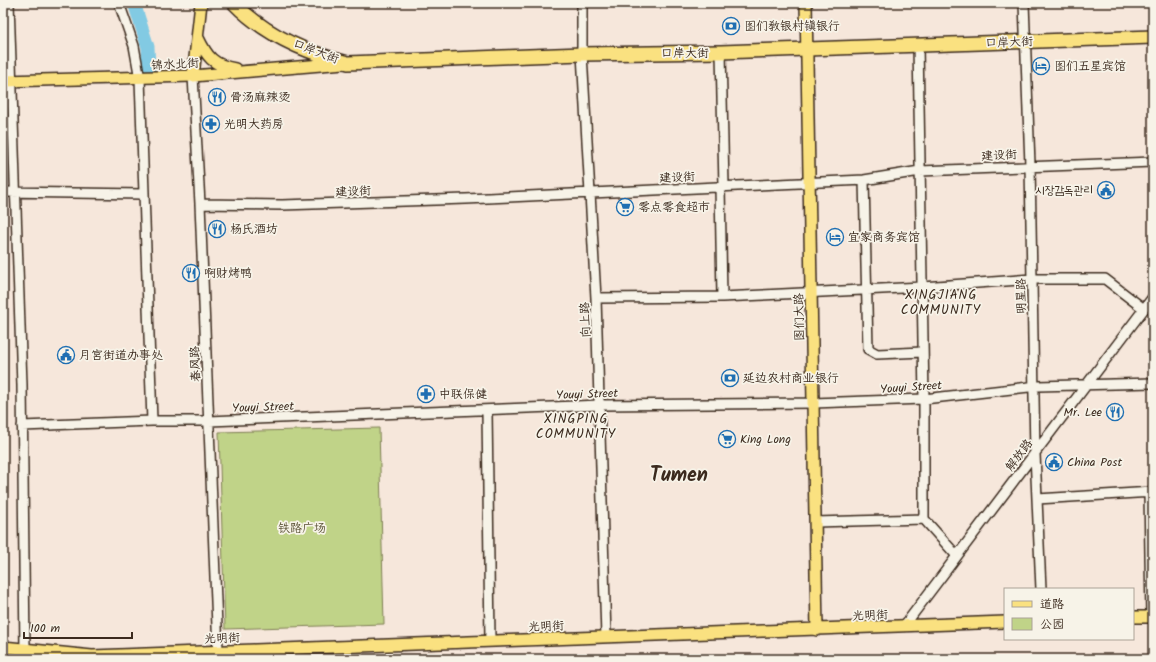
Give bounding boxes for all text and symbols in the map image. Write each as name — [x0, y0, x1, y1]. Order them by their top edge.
bank icon: 图们教银村镇银行 — [721, 16, 741, 36]
place label: 图们教银村镇银行 — [744, 17, 840, 36]
street label: 口岸大街 — [985, 32, 1033, 53]
street label: 口岸大街 — [290, 34, 342, 69]
street label: 口岸大街 — [661, 44, 709, 63]
street label: 锦水北街 — [151, 54, 199, 75]
hotel icon: 图们五星宾馆 — [1031, 56, 1051, 76]
place label: 图们五星宾馆 — [1054, 57, 1126, 76]
restaurant icon: 骨汤麻辣烫 — [207, 87, 227, 107]
place label: 骨汤麻辣烫 — [230, 88, 290, 107]
pharmacy icon: 光明大药房 — [201, 114, 221, 134]
place label: 光明大药房 — [224, 115, 284, 134]
street label: 建设街 — [981, 145, 1018, 166]
street label: 建设街 — [659, 167, 695, 188]
public building icon: 시장감독관리 — [1096, 180, 1116, 200]
street label: 建设街 — [335, 181, 371, 202]
place label: 시장감독관리 — [1035, 181, 1093, 200]
supermarket icon: 零点零食超市 — [615, 197, 635, 217]
place label: 零点零食超市 — [638, 198, 710, 217]
restaurant icon: 杨氏酒坊 — [207, 219, 227, 239]
place label: 杨氏酒坊 — [230, 220, 278, 239]
hotel icon: 宜家商务宾馆 — [825, 227, 845, 247]
place label: 宜家商务宾馆 — [848, 228, 920, 247]
restaurant icon: 啊财烤鸭 — [181, 263, 201, 283]
place label: 啊财烤鸭 — [204, 264, 252, 283]
street label: 明星路 — [1012, 278, 1031, 314]
district label: XINGJIANG COMMUNITY — [901, 285, 981, 321]
street label: 图们大路 — [790, 293, 809, 341]
street label: 向上路 — [575, 302, 596, 338]
public building icon: 月宫街道办事处 — [56, 345, 76, 365]
place label: 月宫街道办事处 — [79, 346, 163, 365]
street label: 春风路 — [185, 346, 206, 382]
bank icon: 延边农村商业银行 — [720, 368, 740, 388]
place label: 延边农村商业银行 — [743, 369, 839, 388]
street label: Youyi Street — [880, 376, 943, 399]
pharmacy icon: 中联保健 — [416, 384, 436, 404]
street label: Youyi Street — [556, 384, 619, 405]
place label: 中联保健 — [439, 385, 487, 404]
street label: Youyi Street — [232, 397, 295, 418]
restaurant icon: Mr. Lee — [1105, 402, 1125, 422]
place label: Mr. Lee — [1064, 403, 1103, 422]
district label: XINGPING COMMUNITY — [536, 409, 616, 445]
supermarket icon: King Long — [717, 429, 737, 449]
place label: King Long — [740, 430, 791, 449]
street label: 解放路 — [1001, 435, 1038, 475]
public building icon: China Post — [1044, 452, 1064, 472]
place label: China Post — [1067, 453, 1122, 472]
district label: Tumen — [650, 460, 708, 492]
park label: 铁路广场 — [278, 519, 326, 538]
legend — [1004, 588, 1134, 640]
text: 道路 — [1040, 595, 1064, 614]
street label: 光明街 — [852, 605, 888, 626]
scale bar — [24, 614, 132, 640]
text: 公园 — [1040, 615, 1064, 634]
street label: 光明街 — [528, 616, 564, 637]
text: 100 m — [30, 619, 61, 638]
street label: 光明街 — [204, 628, 240, 649]

